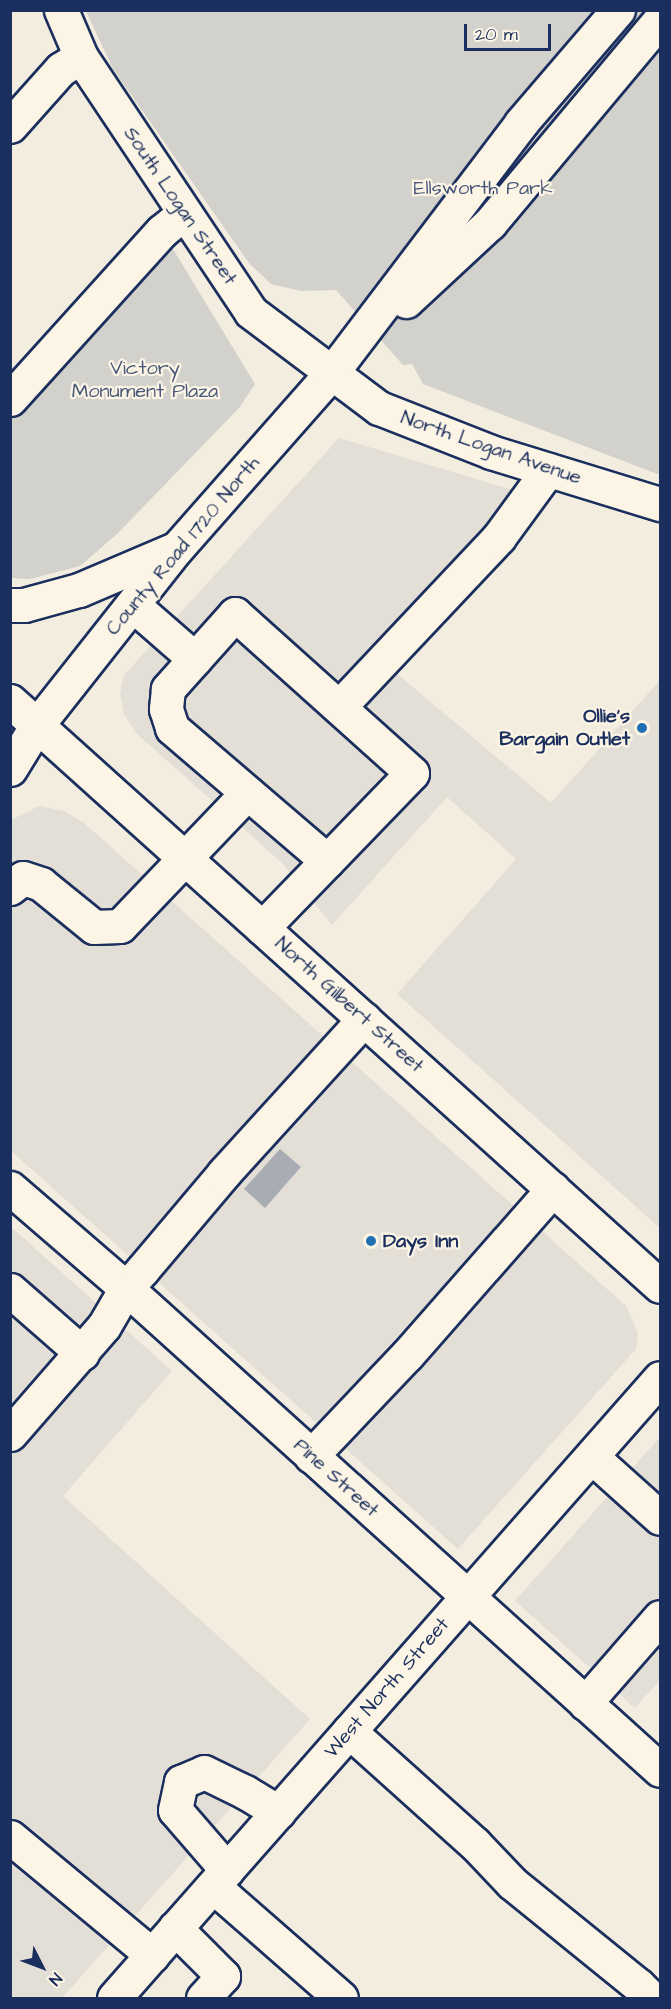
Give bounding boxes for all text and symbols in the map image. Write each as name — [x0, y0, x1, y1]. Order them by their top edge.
scale bar — [467, 12, 554, 50]
text: 20 m — [475, 22, 518, 47]
street label: South Logan Street — [118, 122, 242, 290]
park label: Ellsworth Park — [414, 176, 552, 200]
park label: Victory Monument Plaza — [72, 356, 218, 403]
street label: North Logan Avenue — [398, 406, 584, 490]
street label: County Road 1720 North — [101, 452, 265, 640]
place label: Ollie's Bargain Outlet — [499, 704, 630, 751]
marker: Ollie's Bargain Outlet — [635, 721, 649, 735]
street label: North Gilbert Street — [270, 932, 428, 1078]
place label: Days Inn — [383, 1229, 458, 1253]
marker: Days Inn — [364, 1234, 378, 1248]
street label: Pine Street — [288, 1434, 384, 1522]
street label: West North Street — [319, 1613, 455, 1763]
north arrow — [12, 1937, 72, 1997]
text: N — [44, 1968, 67, 1990]

